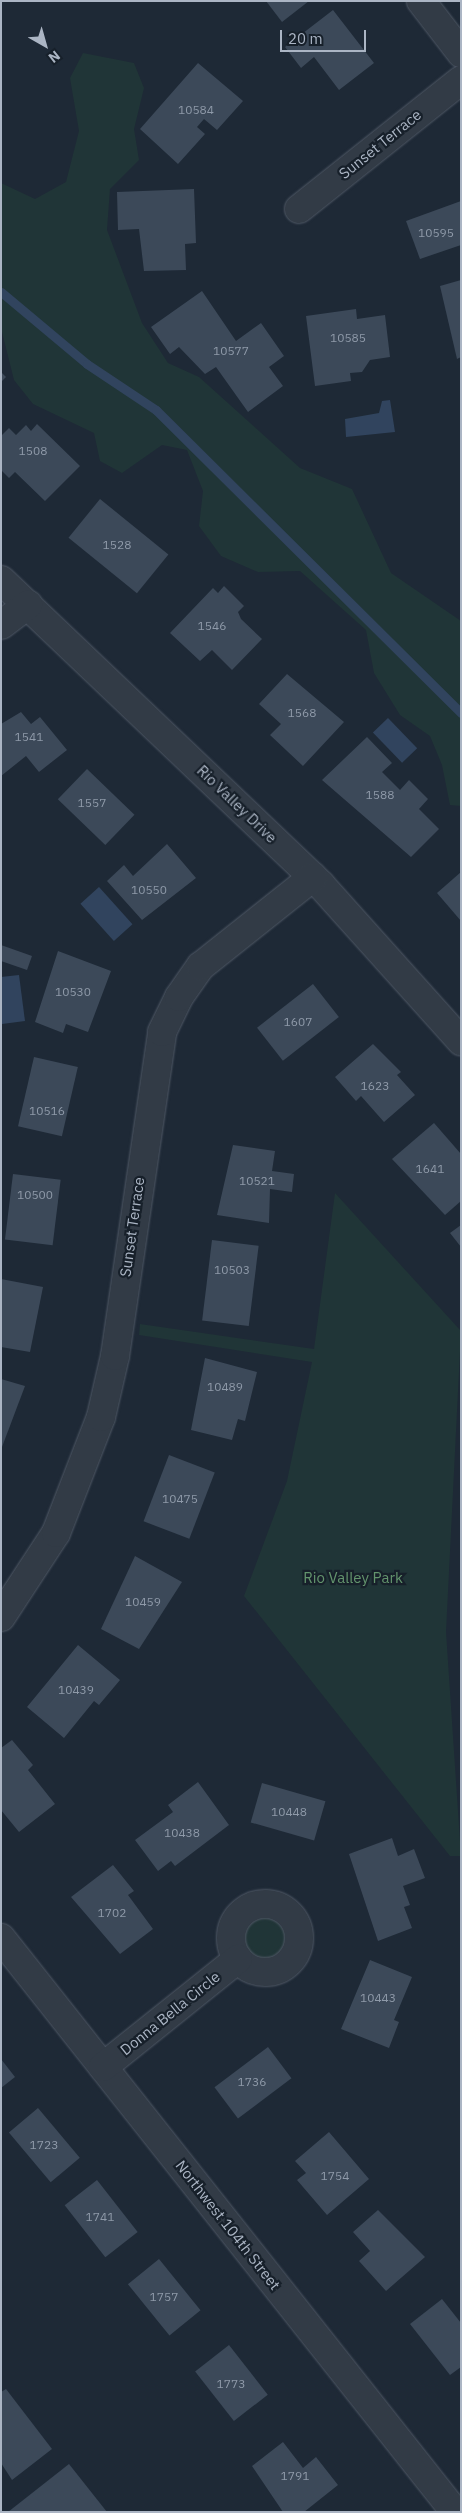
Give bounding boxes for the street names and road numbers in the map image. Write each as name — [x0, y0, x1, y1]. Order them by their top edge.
street label: Sunset Terrace — [335, 105, 425, 183]
street label: Rio Valley Drive — [193, 761, 281, 847]
street label: Sunset Terrace — [116, 1176, 148, 1278]
street label: Donna Bella Circle — [117, 1967, 223, 2059]
street label: Northwest 104th Street — [172, 2157, 284, 2293]

